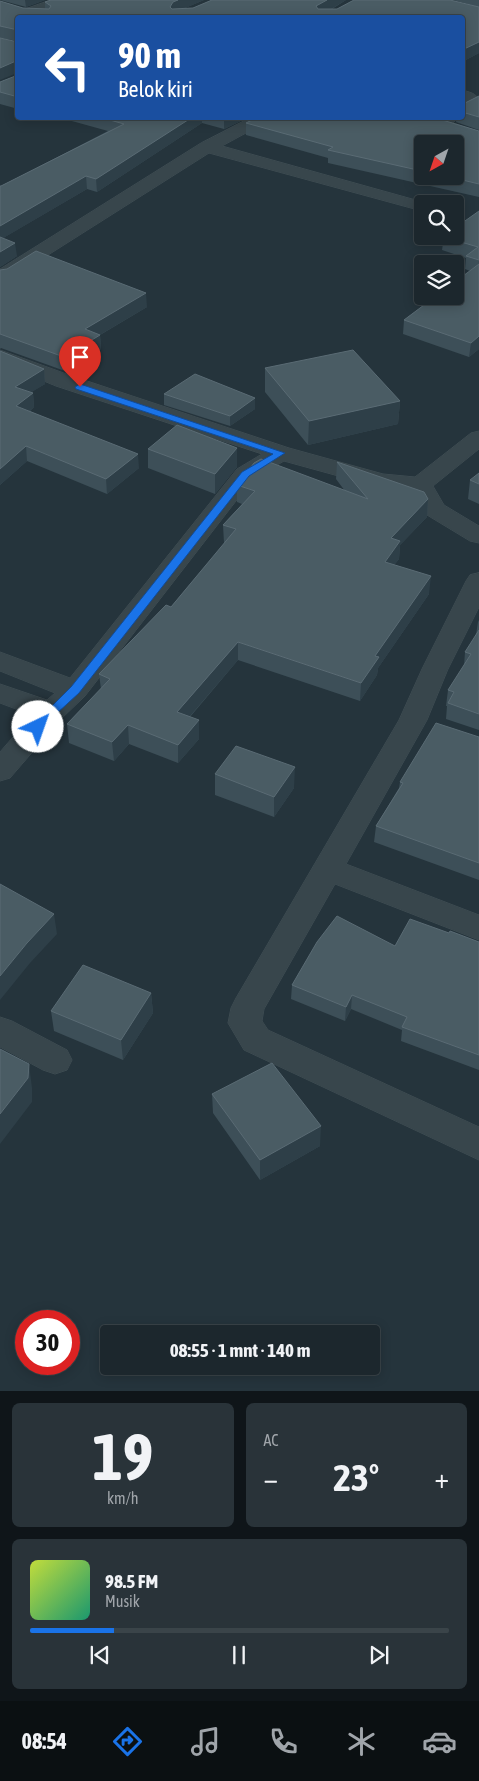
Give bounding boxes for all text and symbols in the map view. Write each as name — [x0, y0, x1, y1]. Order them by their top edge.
icon: left — [35, 35, 100, 100]
text: 90 m — [118, 35, 181, 75]
text: Belok kiri — [118, 76, 193, 102]
north arrow — [414, 135, 464, 185]
map controls — [414, 135, 464, 305]
button: search — [414, 195, 464, 245]
button: layers — [414, 255, 464, 305]
pin — [59, 336, 101, 387]
icon: arrive — [66, 343, 94, 371]
position arrow — [11, 700, 63, 752]
speed limit sign: 30 — [15, 1310, 80, 1375]
text: 08:55 · 1 mnt · 140 m — [170, 1339, 310, 1361]
text: 19 — [92, 1419, 153, 1494]
text: AC — [264, 1431, 279, 1449]
text: 23° — [333, 1456, 379, 1499]
text: − — [264, 1462, 278, 1494]
text: + — [434, 1462, 449, 1494]
text: km/h — [107, 1489, 139, 1507]
text: 98.5 FM — [105, 1570, 158, 1592]
text: Musik — [105, 1592, 140, 1610]
icon: previous — [86, 1641, 114, 1669]
icon: pause — [225, 1641, 253, 1669]
icon: next — [365, 1641, 393, 1669]
icon: directions — [110, 1724, 145, 1759]
icon: music — [188, 1724, 223, 1759]
icon: phone — [266, 1724, 301, 1759]
icon: climate — [344, 1724, 379, 1759]
icon: car — [422, 1724, 457, 1759]
text: 08:54 — [22, 1728, 67, 1754]

